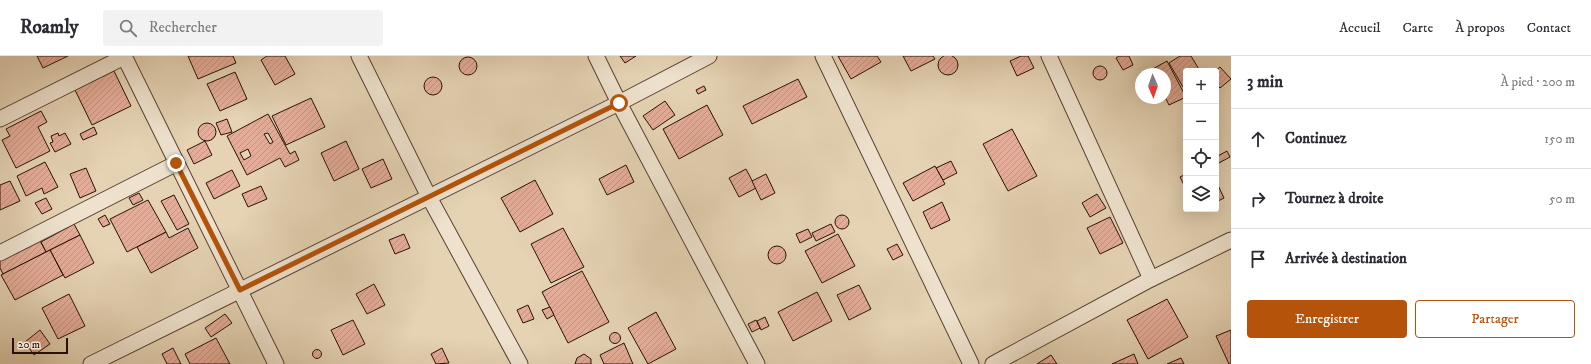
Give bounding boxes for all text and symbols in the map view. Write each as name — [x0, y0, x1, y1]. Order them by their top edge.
search box — [103, 10, 383, 46]
text: Roamly — [20, 16, 79, 39]
icon: search — [117, 17, 139, 39]
text: Rechercher — [149, 18, 217, 37]
text: Accueil — [1339, 19, 1381, 37]
text: Carte — [1403, 19, 1433, 37]
text: À propos — [1455, 19, 1505, 37]
text: Contact — [1527, 19, 1571, 37]
north arrow — [1135, 68, 1171, 104]
map controls — [1183, 68, 1219, 212]
button: + — [1183, 68, 1219, 104]
text: 3 min — [1247, 71, 1283, 93]
text: À pied · 200 m — [1501, 74, 1575, 90]
route start — [610, 94, 628, 112]
button: − — [1183, 104, 1219, 140]
icon: ahead — [1247, 128, 1269, 150]
text: Continuez — [1285, 129, 1346, 148]
text: 150 m — [1544, 131, 1575, 147]
button: locate — [1183, 140, 1219, 176]
route end — [167, 154, 185, 172]
button: layers — [1183, 176, 1219, 212]
icon: right — [1247, 188, 1269, 210]
text: Tournez à droite — [1285, 189, 1383, 208]
text: 50 m — [1549, 191, 1575, 207]
icon: arrive — [1247, 248, 1269, 270]
text: Arrivée à destination — [1285, 249, 1407, 268]
button: Enregistrer — [1247, 300, 1407, 338]
button: Partager — [1415, 300, 1575, 338]
scale bar — [12, 336, 68, 355]
text: 20 m — [18, 338, 40, 352]

